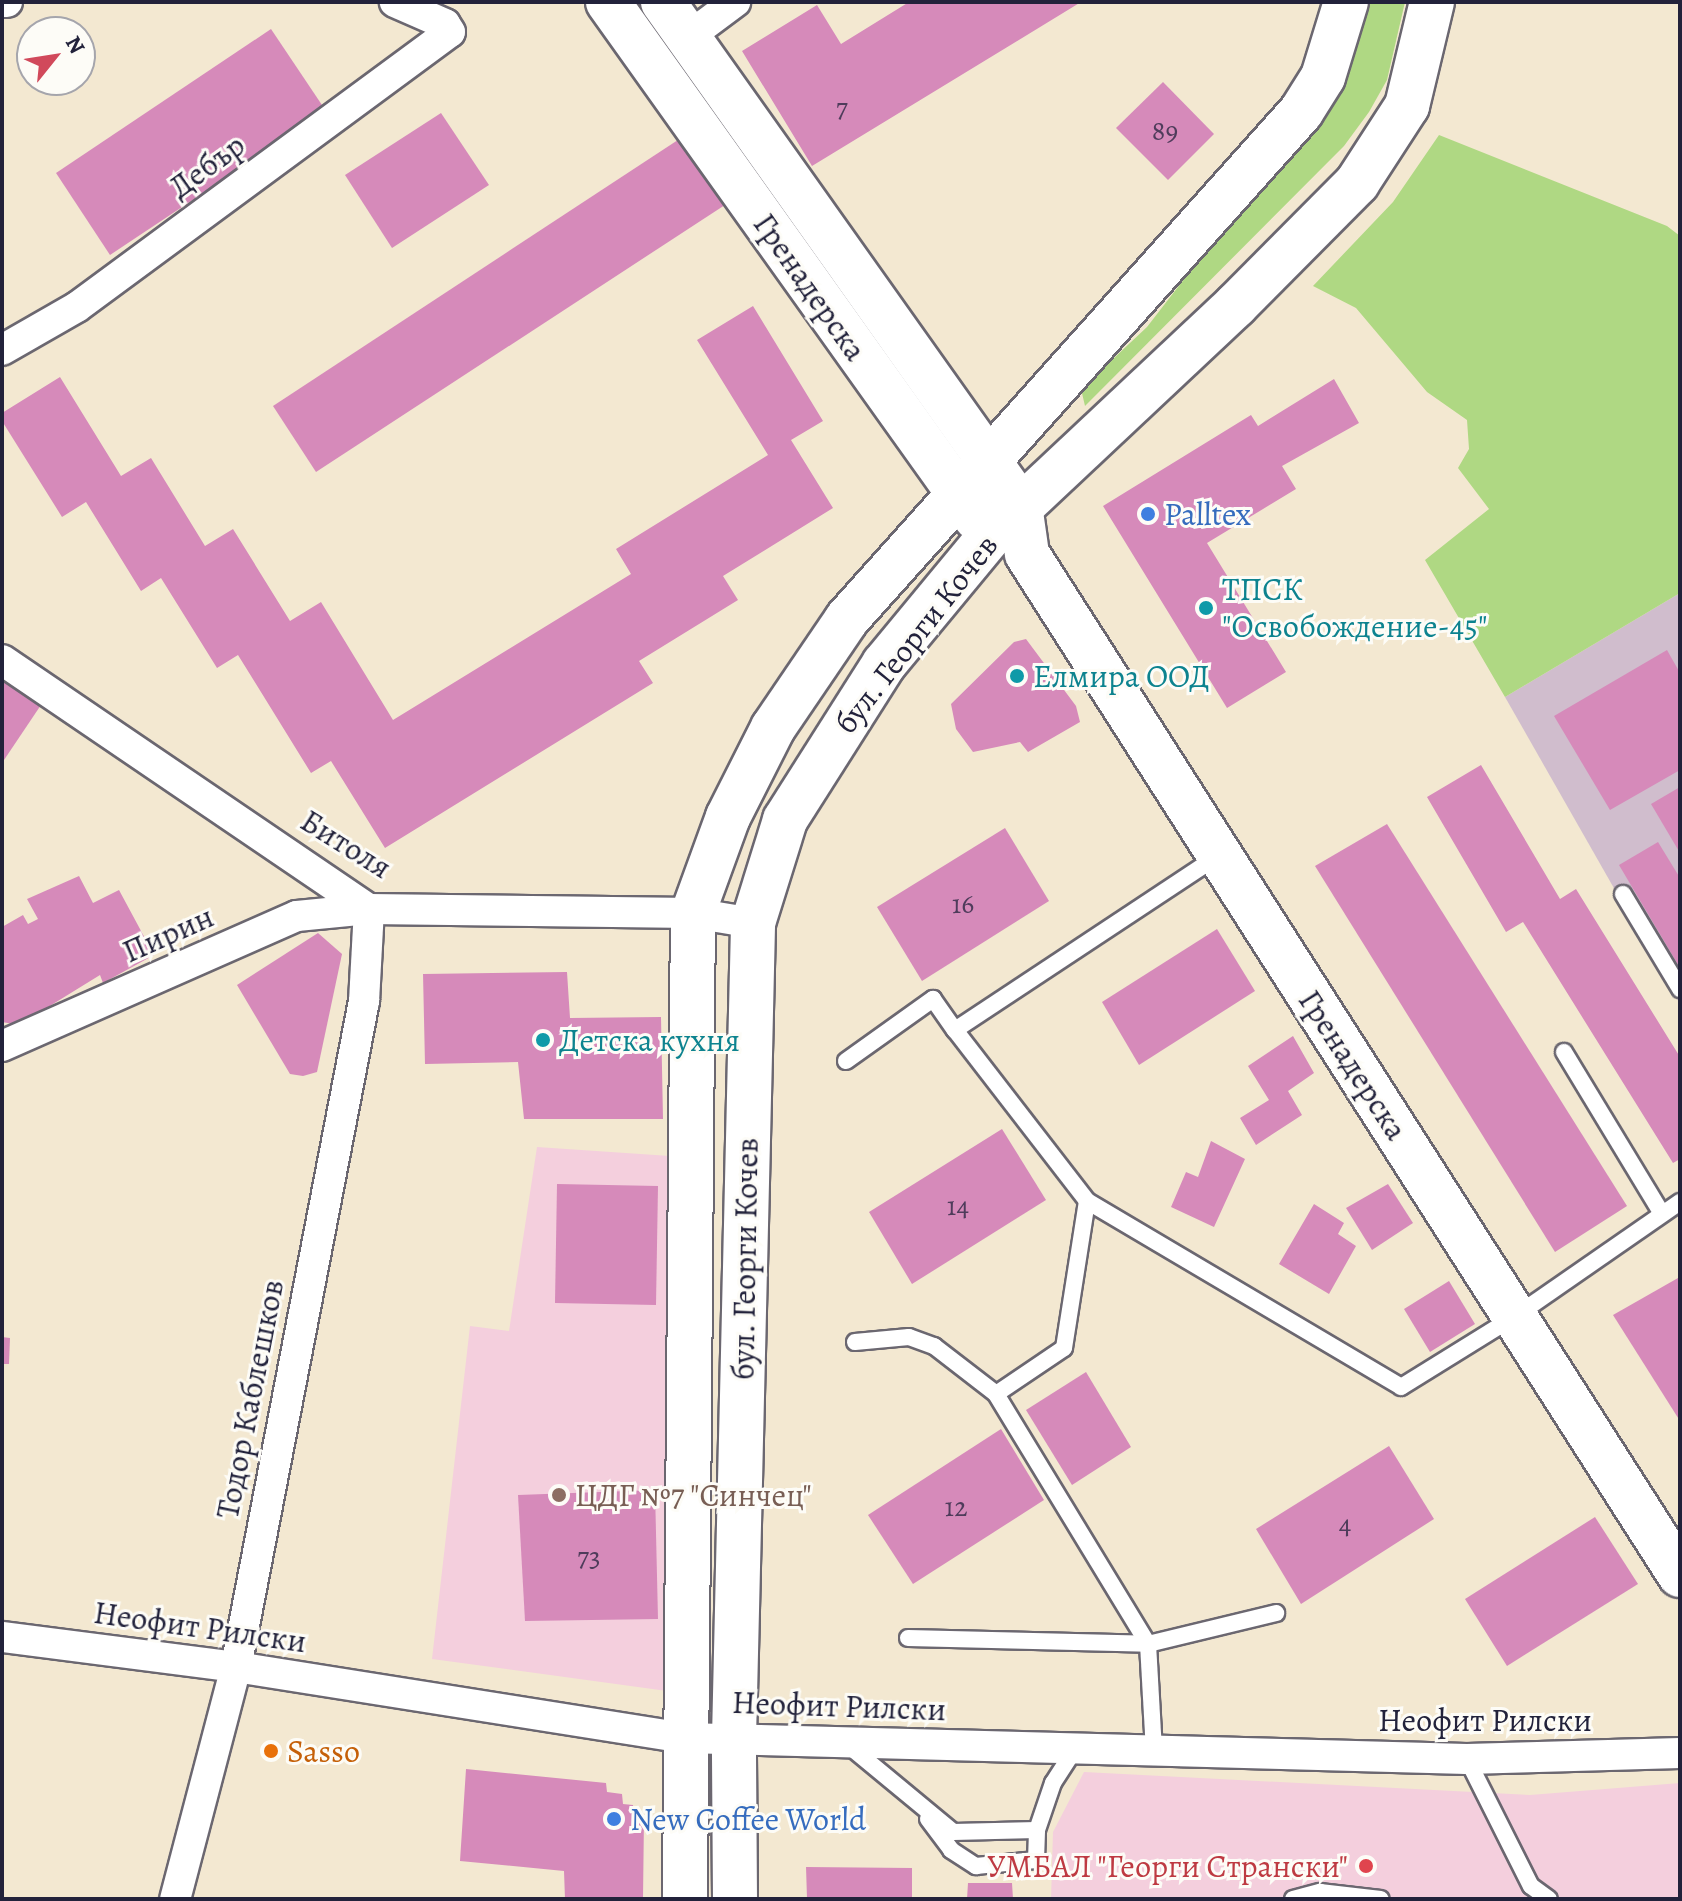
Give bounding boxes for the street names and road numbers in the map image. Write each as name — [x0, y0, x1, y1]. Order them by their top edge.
street label: Дебър — [162, 126, 252, 206]
street label: Гренадерска — [745, 206, 875, 368]
street label: бул. Георги Кочев — [826, 526, 1006, 742]
street label: Битоля — [294, 801, 398, 887]
street label: Пирин — [117, 897, 219, 971]
street label: Гренадерска — [1290, 983, 1416, 1147]
street label: бул. Георги Кочев — [724, 1137, 766, 1381]
street label: Тодор Каблешков — [208, 1276, 292, 1522]
street label: Неофит Рилски — [91, 1593, 309, 1661]
street label: Неофит Рилски — [731, 1683, 947, 1729]
street label: Неофит Рилски — [1378, 1701, 1592, 1739]

